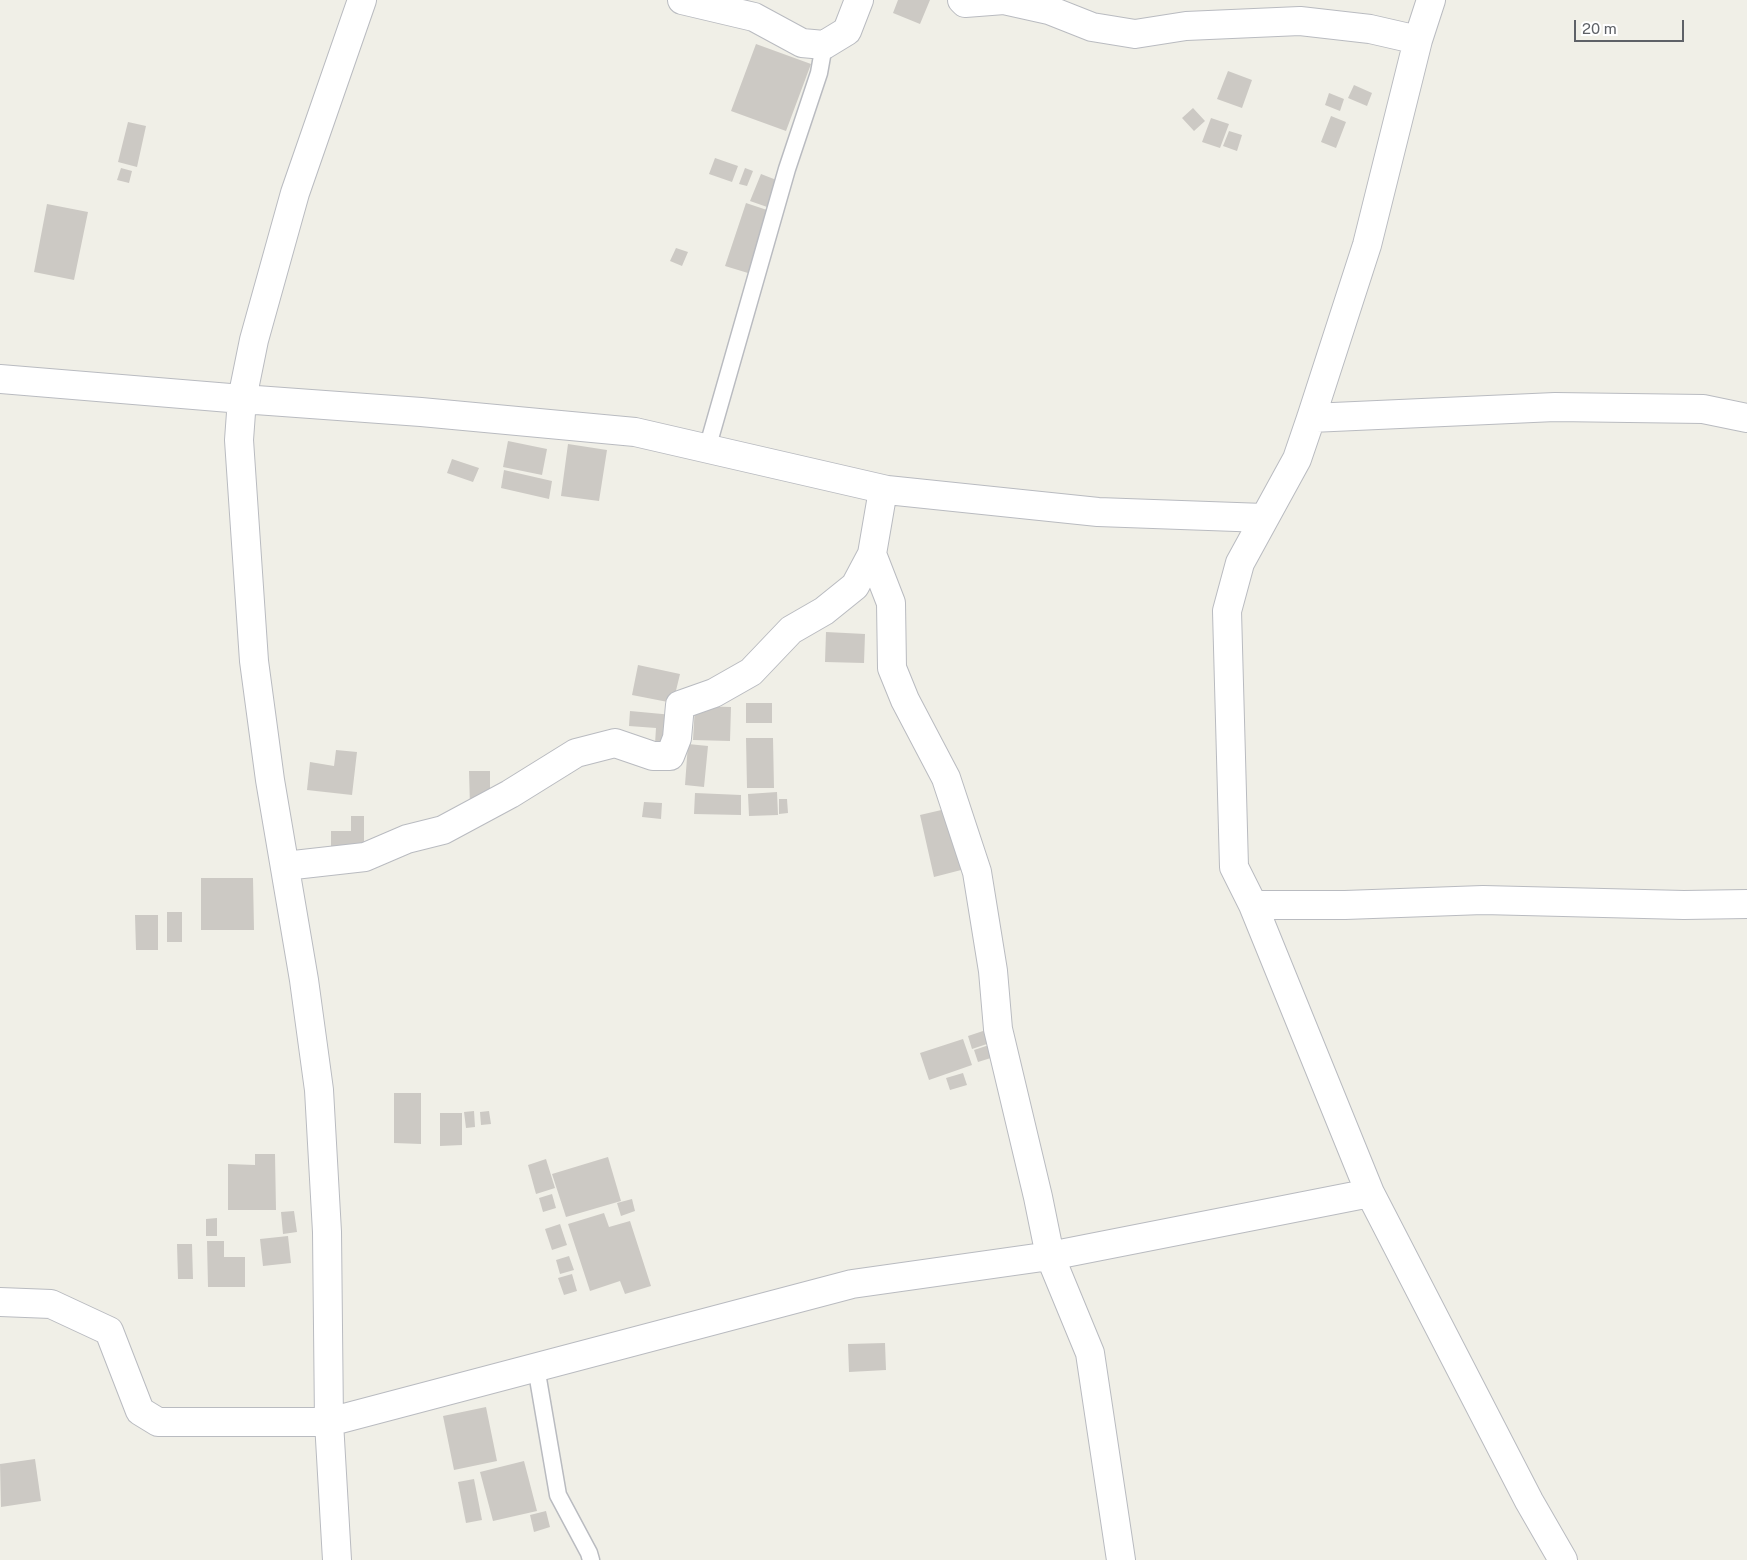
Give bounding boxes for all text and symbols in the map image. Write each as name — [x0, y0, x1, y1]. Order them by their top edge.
scale bar — [1577, 10, 1687, 42]
text: 20 m — [1582, 20, 1617, 37]

